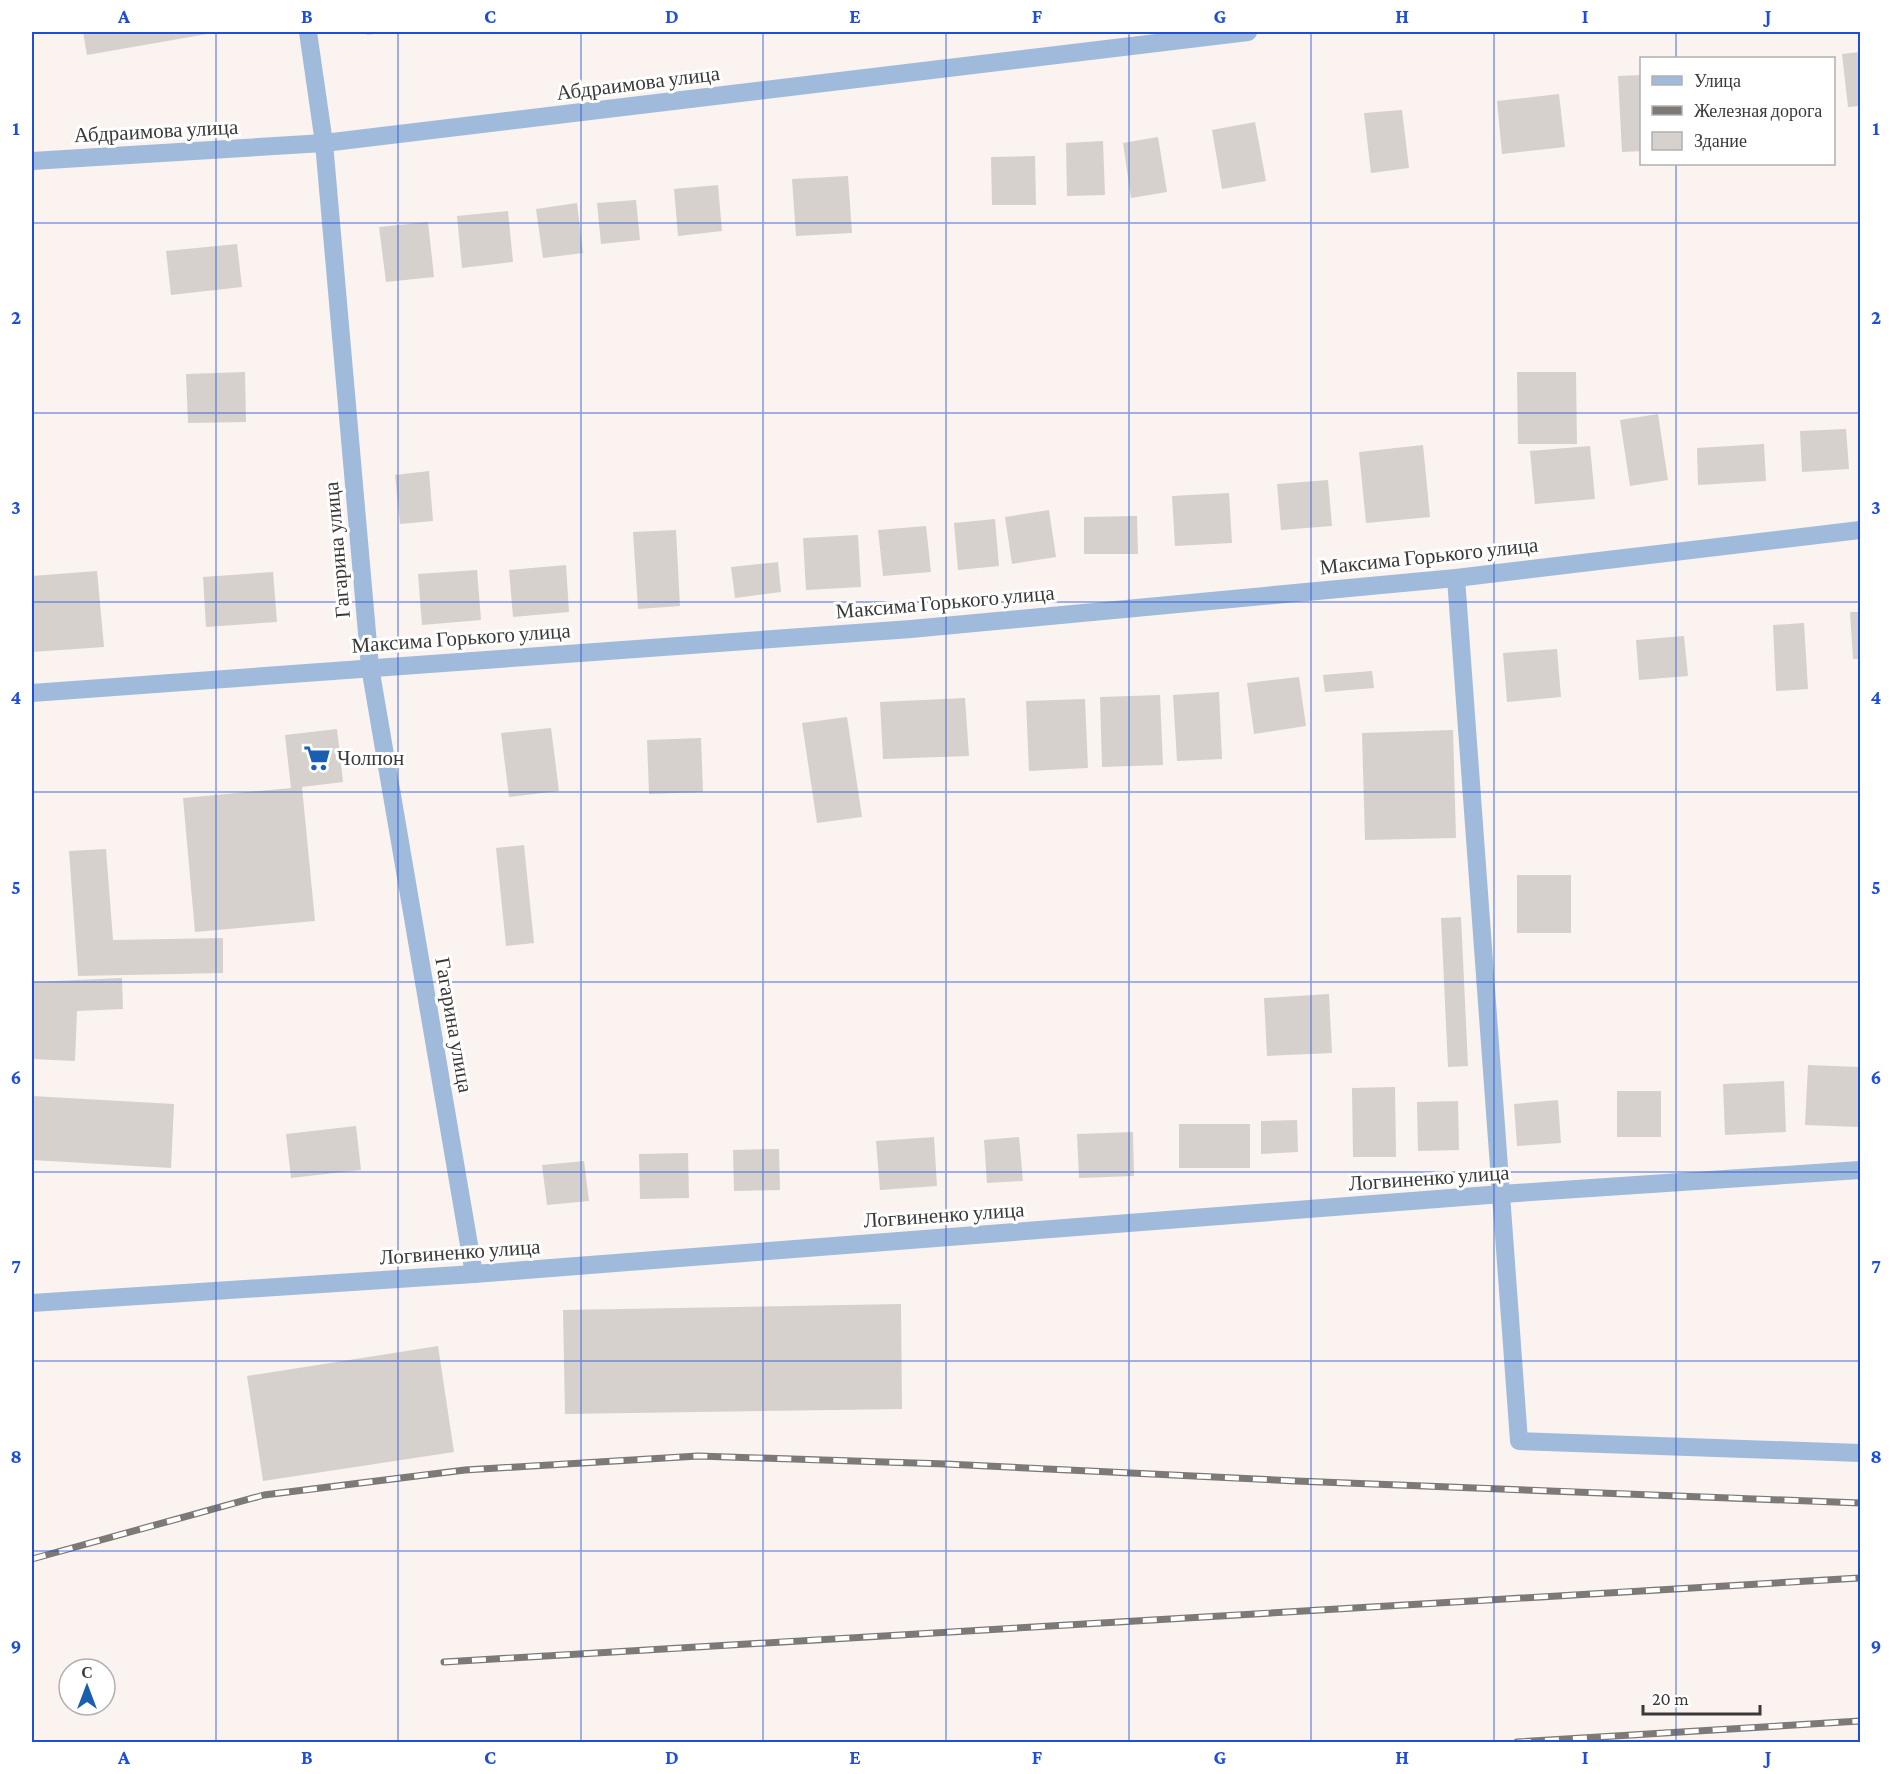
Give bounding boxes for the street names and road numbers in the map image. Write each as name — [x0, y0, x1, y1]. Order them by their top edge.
street label: Абдраимова улица — [555, 61, 722, 105]
street label: Абдраимова улица — [73, 115, 239, 147]
street label: Гагарина улица — [319, 480, 355, 619]
street label: Максима Горького улица — [1319, 533, 1540, 579]
street label: Максима Горького улица — [835, 580, 1056, 624]
street label: Максима Горького улица — [351, 618, 572, 658]
street label: Гагарина улица — [430, 955, 478, 1095]
street label: Логвиненко улица — [1348, 1160, 1511, 1196]
street label: Логвиненко улица — [863, 1197, 1026, 1233]
street label: Логвиненко улица — [379, 1234, 542, 1270]

